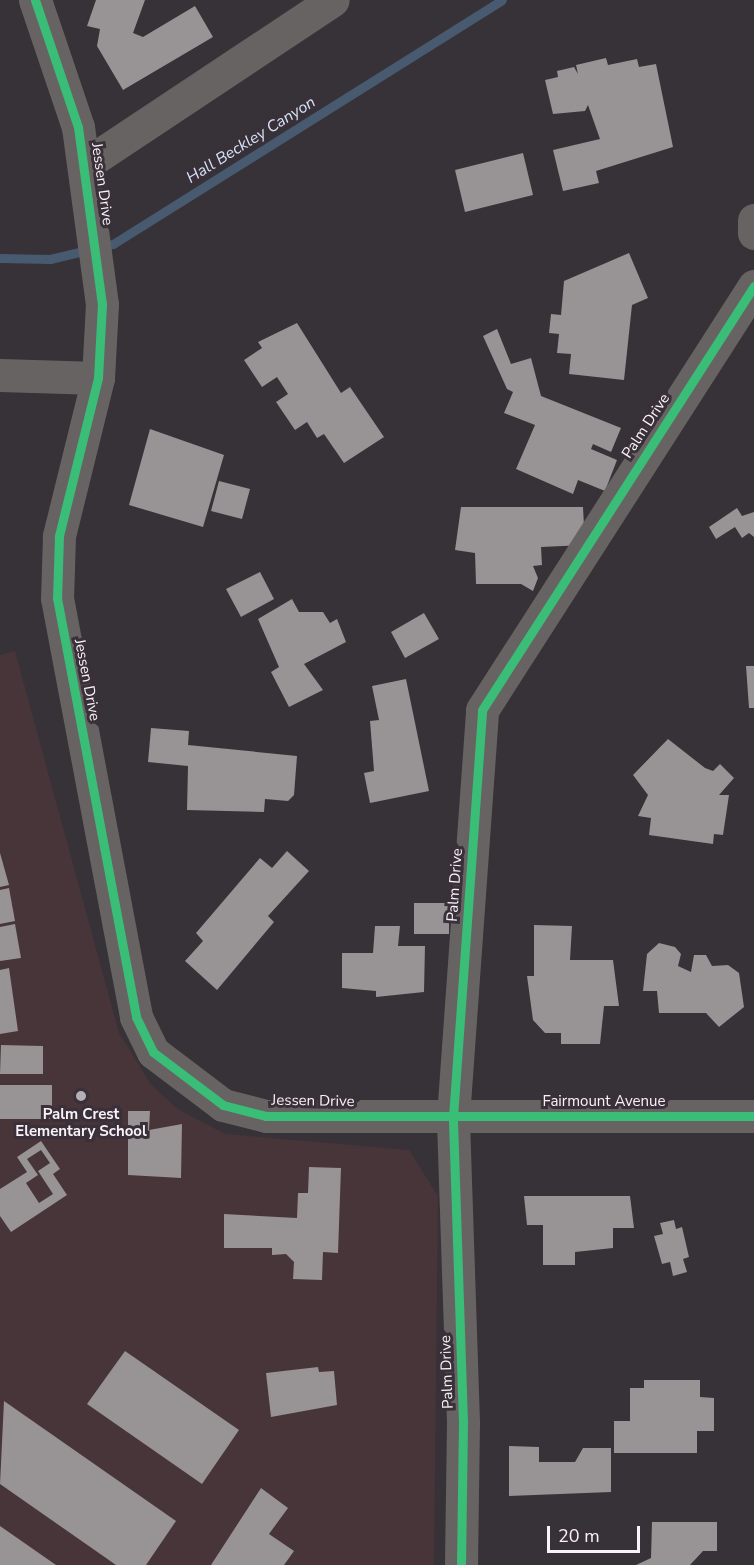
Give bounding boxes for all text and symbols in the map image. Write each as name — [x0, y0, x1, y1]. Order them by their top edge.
water label: Hall Beckley Canyon — [183, 93, 319, 187]
street label: Jessen Drive — [87, 142, 117, 226]
street label: Palm Drive — [618, 390, 674, 462]
street label: Jessen Drive — [70, 637, 104, 723]
street label: Palm Drive — [443, 848, 467, 922]
marker: Palm Crest Elementary School — [74, 1089, 88, 1103]
street label: Jessen Drive — [271, 1091, 355, 1111]
street label: Fairmount Avenue — [543, 1093, 665, 1111]
place label: Palm Crest Elementary School — [15, 1105, 147, 1140]
street label: Palm Drive — [437, 1335, 457, 1409]
scale bar — [550, 1514, 643, 1552]
text: 20 m — [558, 1524, 600, 1548]

